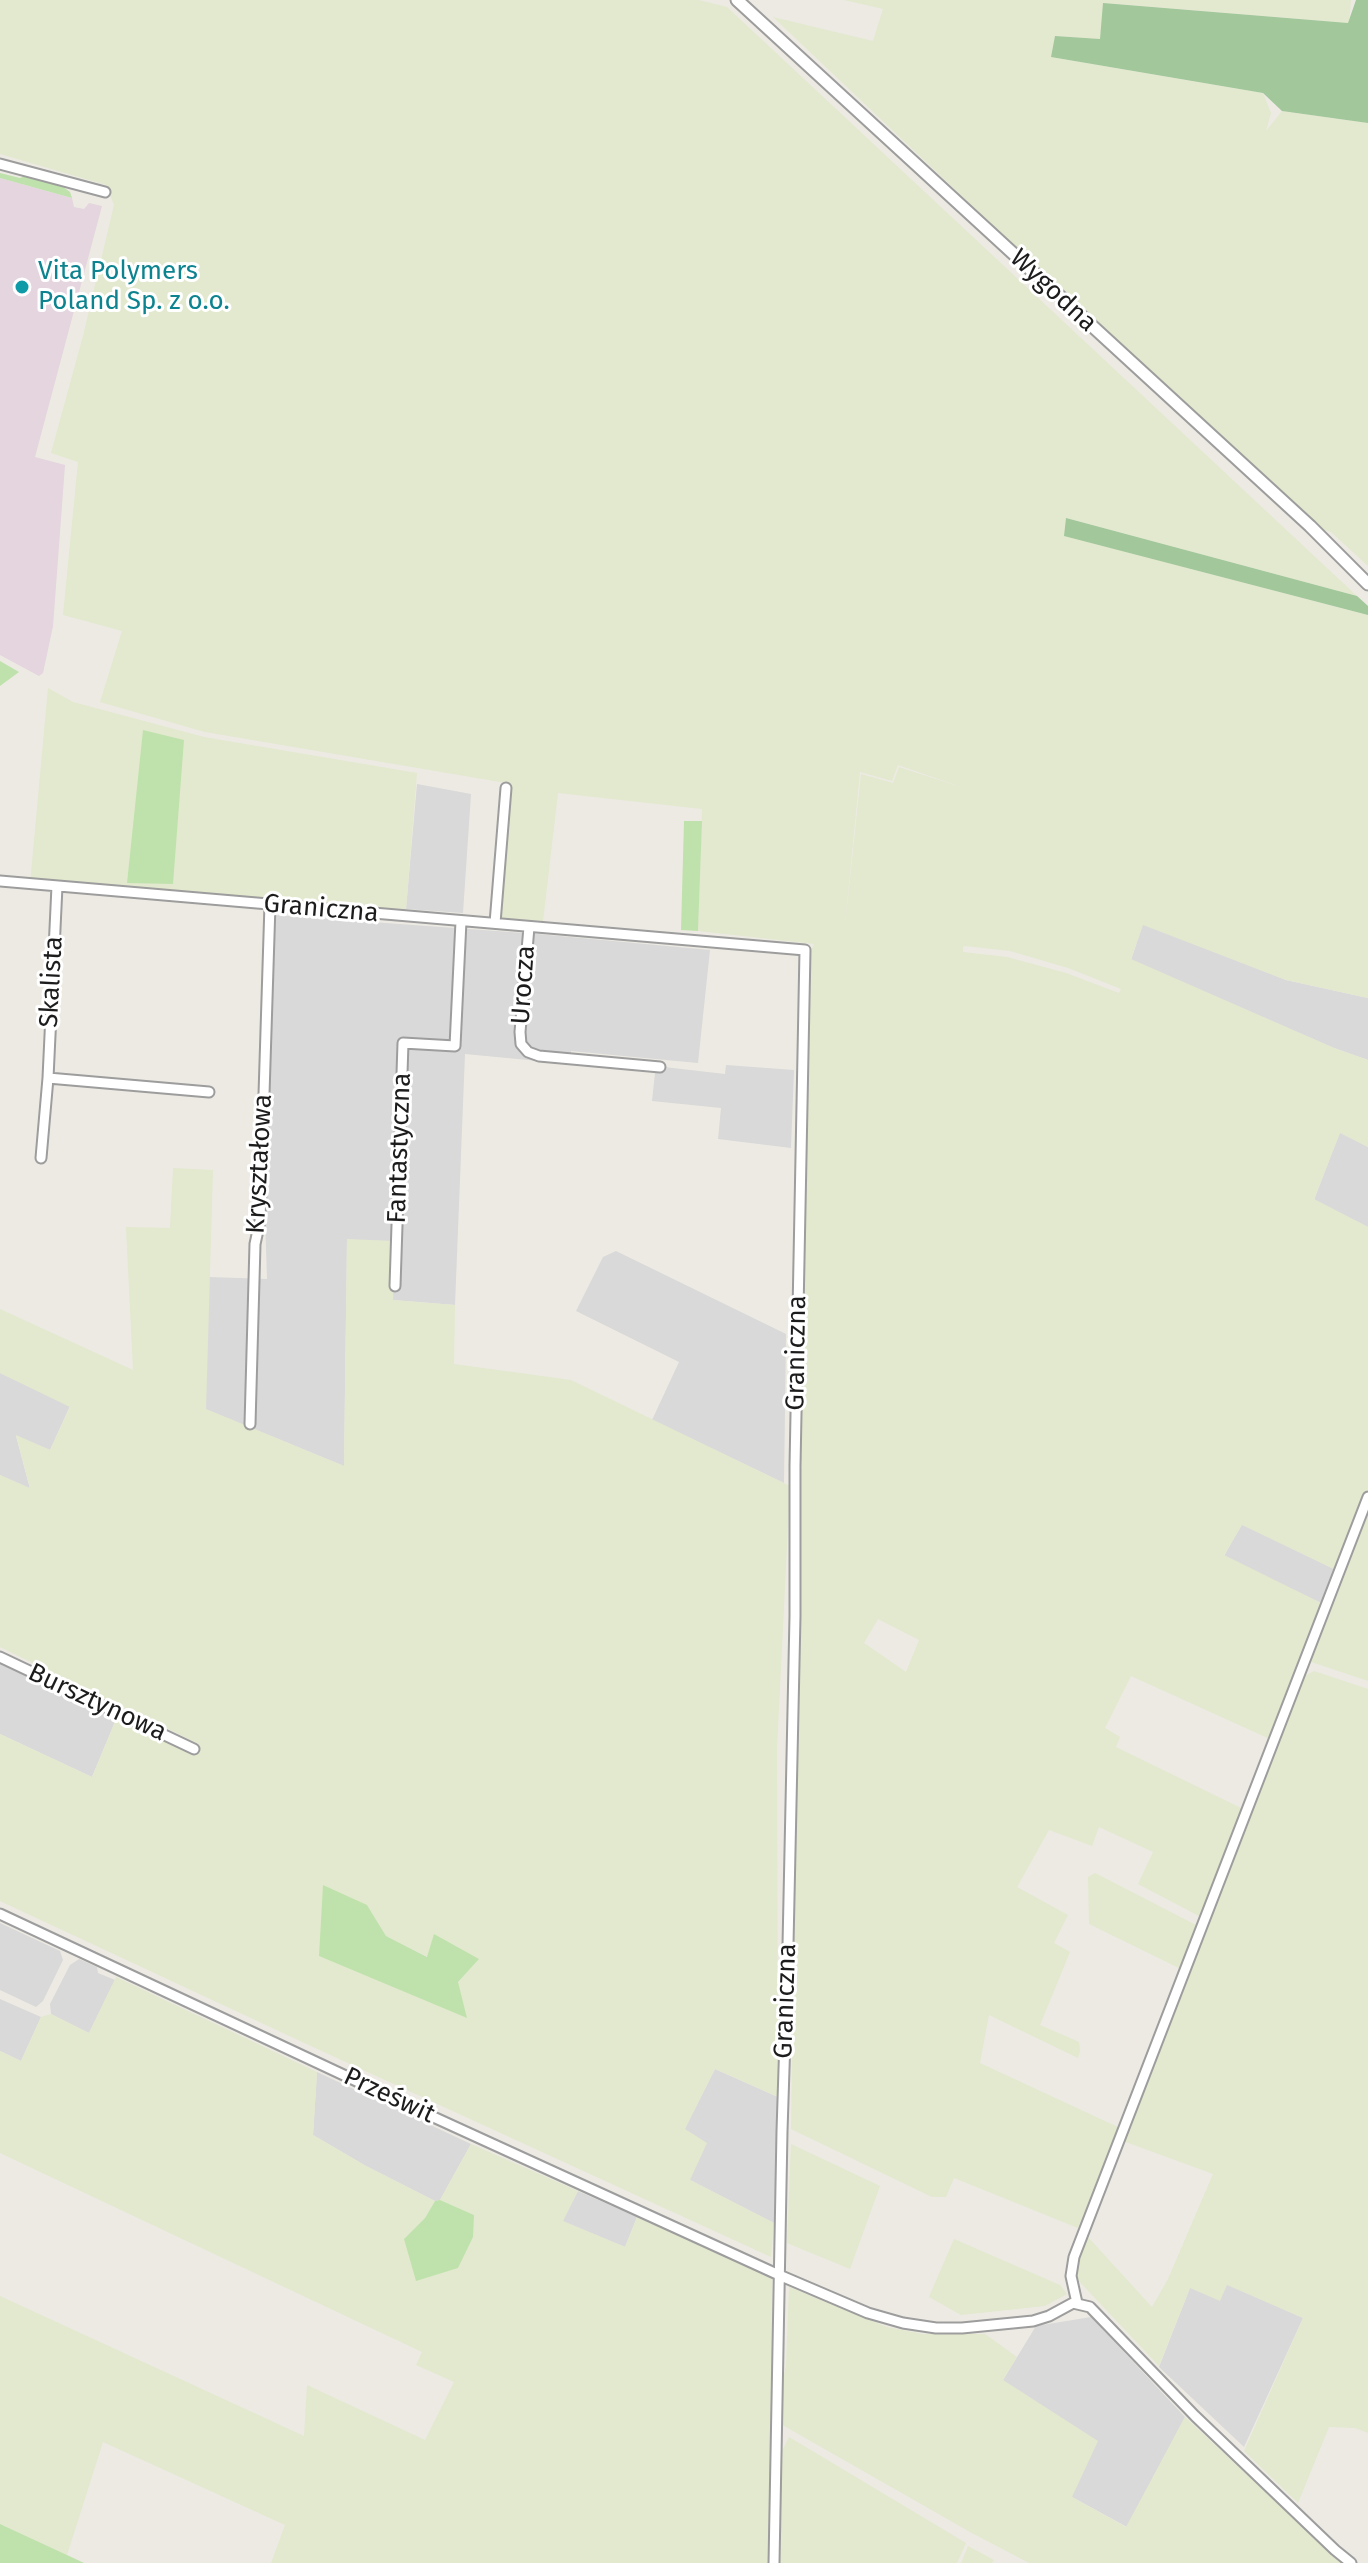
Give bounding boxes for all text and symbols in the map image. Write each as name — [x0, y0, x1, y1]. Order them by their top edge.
street label: Wygodna — [1003, 243, 1103, 339]
place label: Vita Polymers Poland Sp. z o.o. — [38, 256, 230, 318]
marker: Vita Polymers Poland Sp. z o.o. — [13, 278, 31, 296]
street label: Graniczna — [262, 888, 380, 930]
street label: Skalista — [34, 936, 70, 1028]
street label: Urocza — [506, 944, 542, 1026]
street label: Fantastyczna — [382, 1072, 418, 1224]
street label: Kryształowa — [241, 1093, 279, 1235]
street label: Graniczna — [780, 1295, 814, 1411]
street label: Bursztynowa — [23, 1657, 171, 1749]
street label: Graniczna — [768, 1943, 804, 2059]
street label: Prześwit — [338, 2061, 440, 2131]

